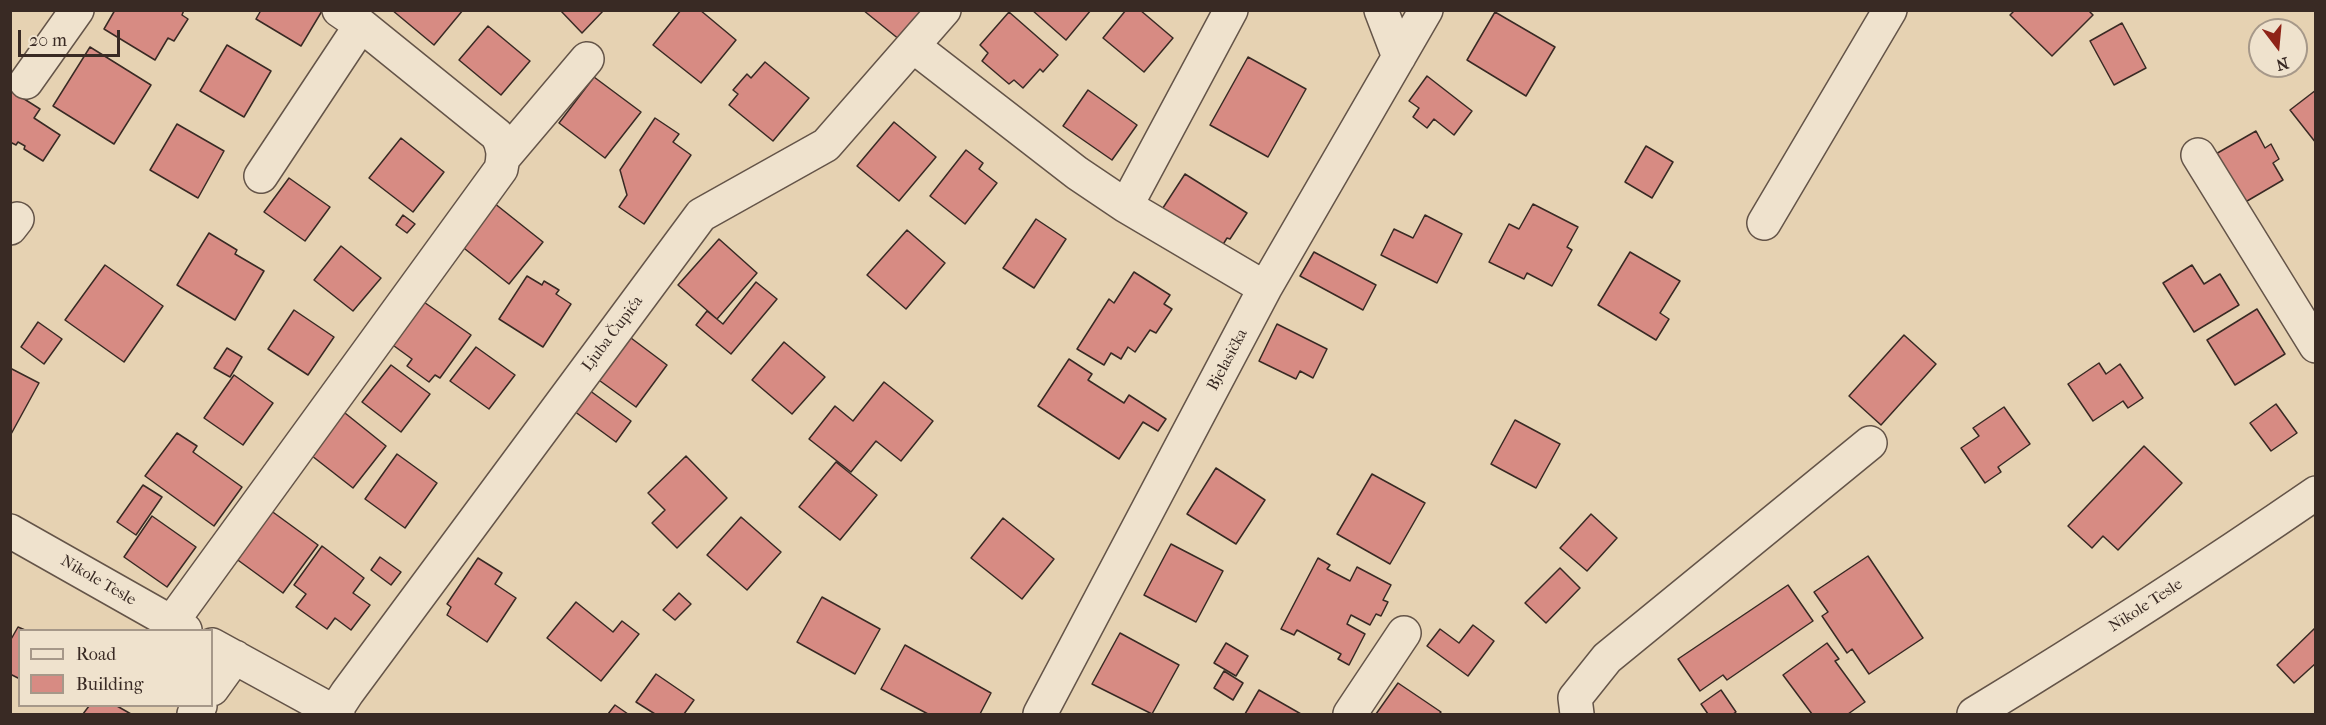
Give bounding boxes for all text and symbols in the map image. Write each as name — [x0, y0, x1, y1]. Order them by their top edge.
scale bar — [21, 18, 123, 56]
north arrow — [2248, 18, 2308, 78]
text: 20 m — [29, 30, 67, 51]
text: N — [2274, 53, 2291, 75]
street label: Ljuba Čupića — [578, 293, 648, 375]
street label: Bjelasička — [1204, 326, 1252, 394]
street label: Nikole Tesle — [57, 552, 139, 610]
street label: Nikole Tesle — [2106, 575, 2186, 637]
legend — [18, 629, 213, 707]
text: Road — [76, 644, 116, 665]
text: Building — [76, 674, 143, 695]

